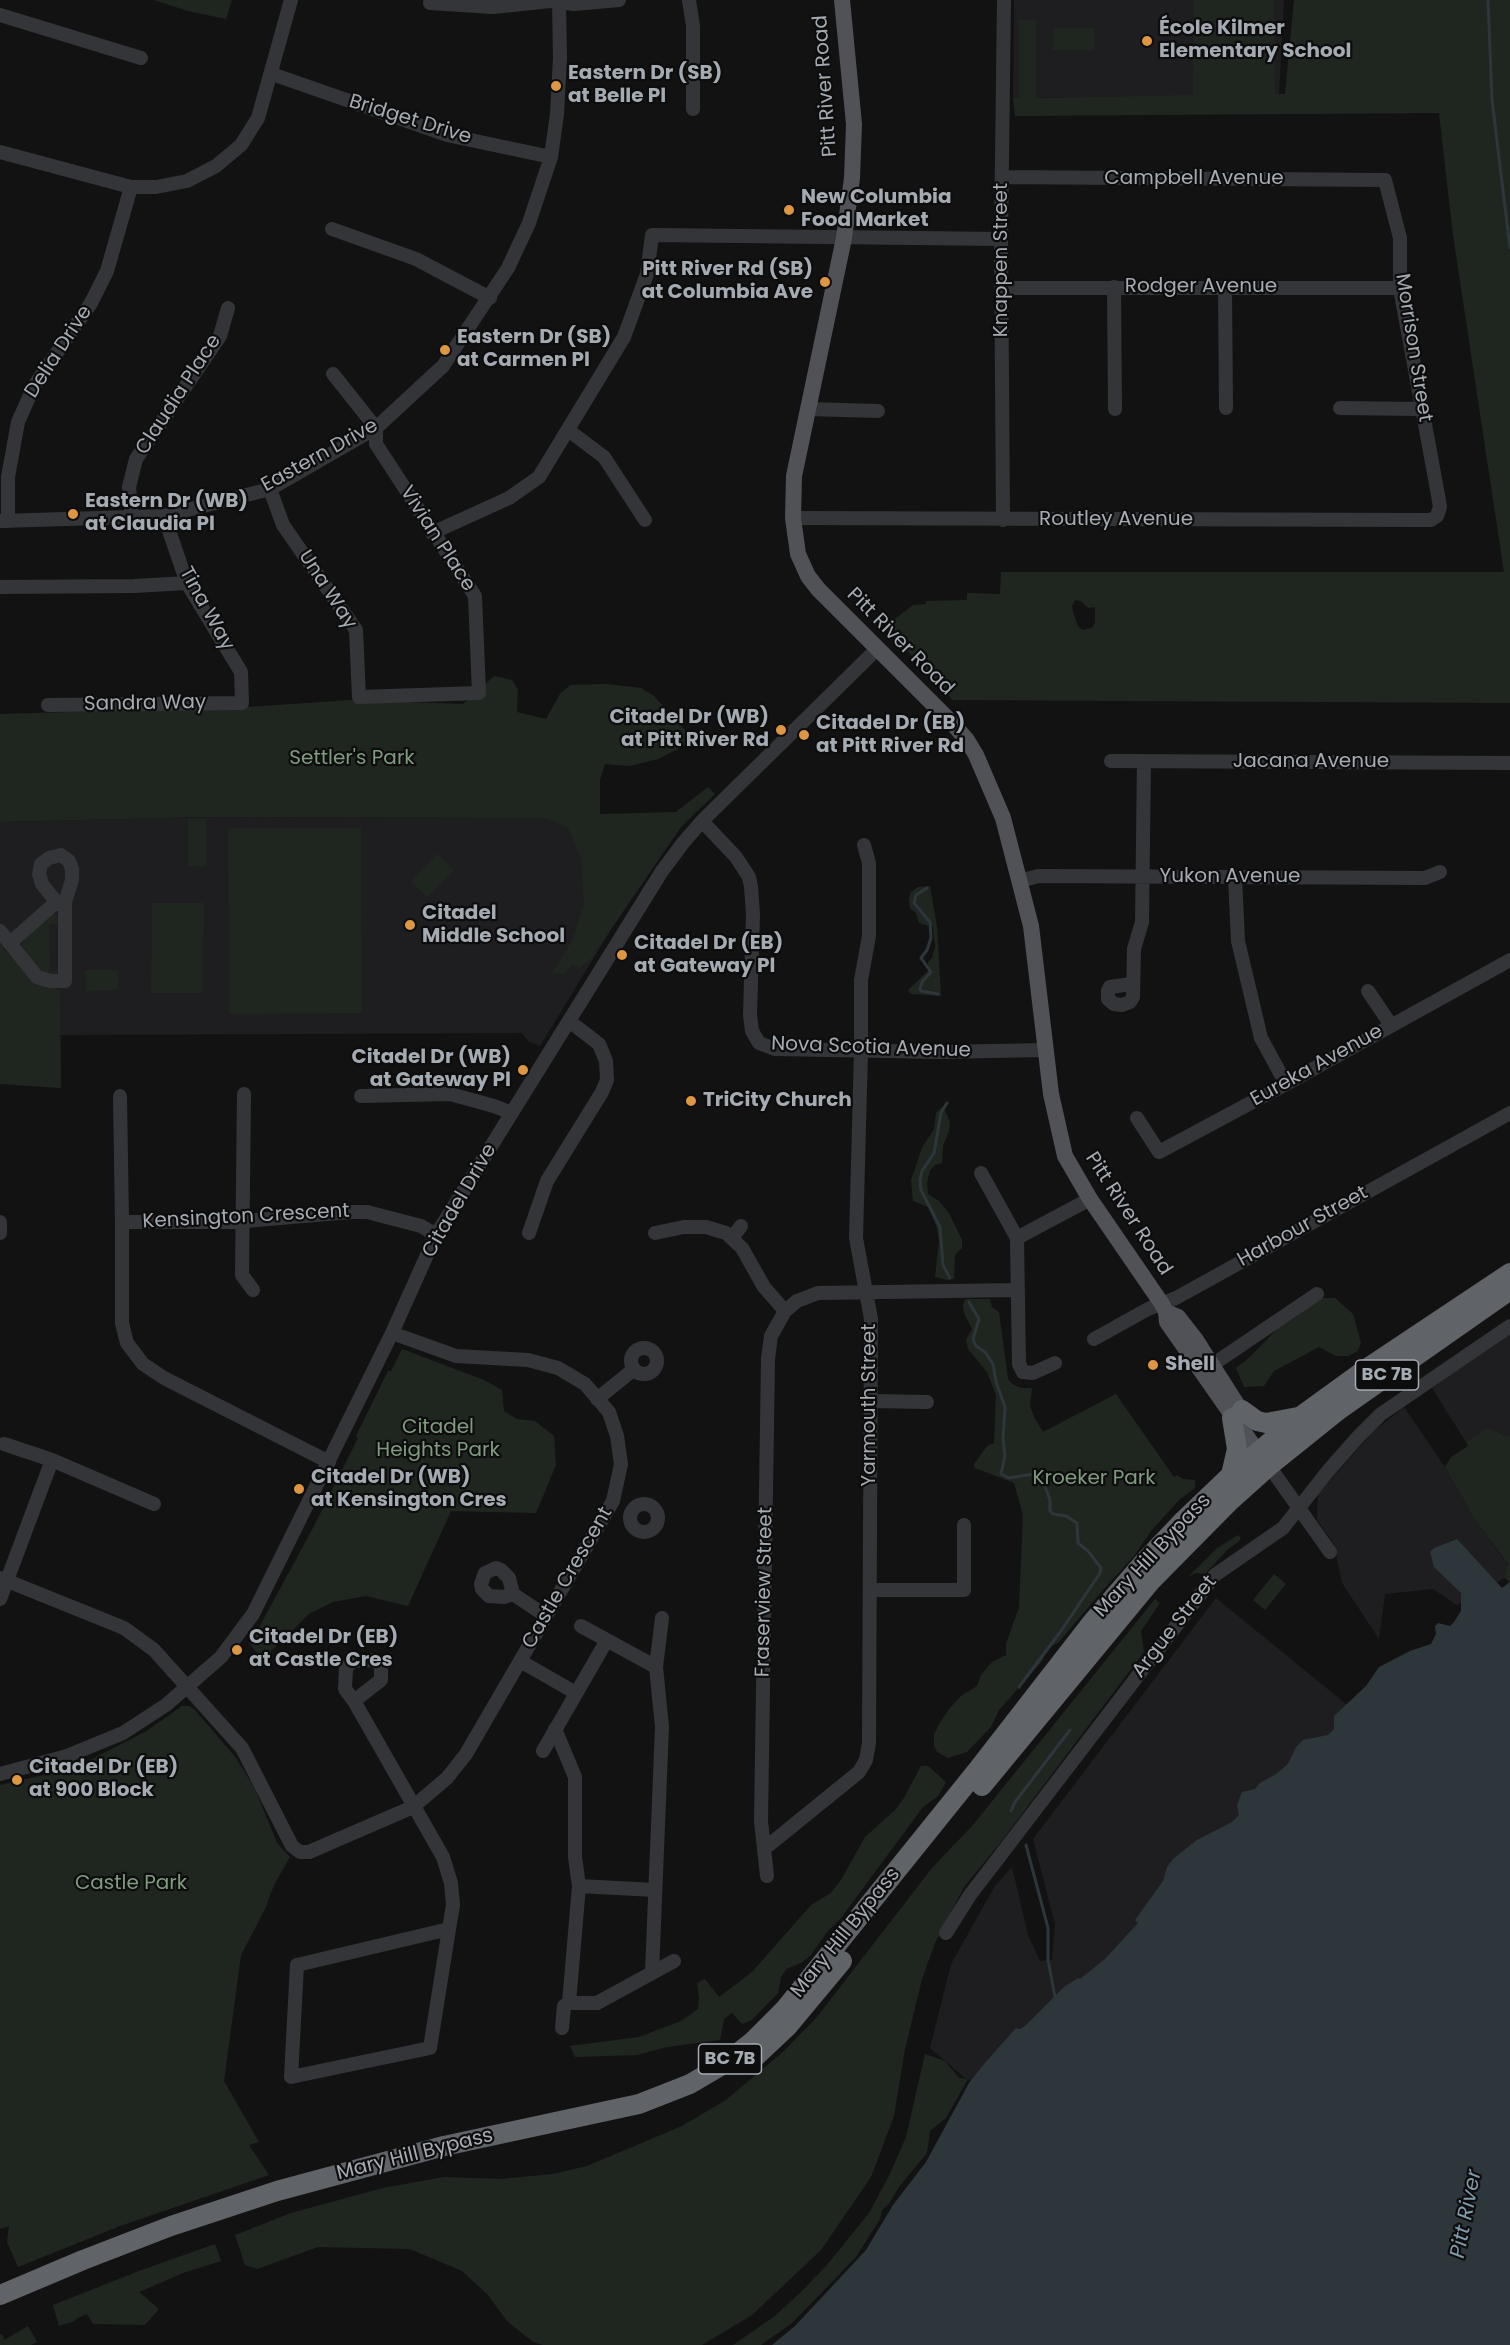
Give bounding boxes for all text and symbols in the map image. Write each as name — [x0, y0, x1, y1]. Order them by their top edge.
street label: Pitt River Road — [809, 14, 843, 158]
place label: École Kilmer Elementary School — [1159, 17, 1351, 64]
marker: École Kilmer Elementary School — [1140, 34, 1154, 48]
place label: Eastern Dr (SB) at Belle Pl — [568, 62, 722, 109]
marker: Eastern Dr (SB) at Belle Pl — [549, 79, 563, 93]
street label: Bridget Drive — [346, 90, 474, 150]
street label: Campbell Avenue — [1104, 167, 1284, 191]
street label: Knappen Street — [990, 183, 1014, 337]
place label: New Columbia Food Market — [801, 186, 952, 233]
marker: New Columbia Food Market — [782, 203, 796, 217]
place label: Pitt River Rd (SB) at Columbia Ave — [642, 258, 813, 305]
street label: Morrison Street — [1389, 272, 1437, 424]
marker: Pitt River Rd (SB) at Columbia Ave — [818, 275, 832, 289]
street label: Rodger Avenue — [1125, 275, 1277, 299]
street label: Delia Drive — [20, 301, 98, 403]
place label: Eastern Dr (SB) at Carmen Pl — [457, 326, 611, 373]
street label: Claudia Place — [131, 330, 227, 460]
marker: Eastern Dr (SB) at Carmen Pl — [438, 343, 452, 357]
street label: Eastern Drive — [257, 414, 383, 498]
street label: Vivian Place — [394, 482, 480, 596]
place label: Eastern Dr (WB) at Claudia Pl — [85, 490, 248, 537]
marker: Eastern Dr (WB) at Claudia Pl — [66, 507, 80, 521]
street label: Routley Avenue — [1039, 508, 1193, 532]
street label: Una Way — [293, 546, 361, 634]
street label: Tina Way — [173, 563, 239, 655]
street label: Pitt River Road — [841, 583, 959, 701]
street label: Sandra Way — [84, 691, 206, 717]
place label: Citadel Dr (WB) at Pitt River Rd — [609, 706, 769, 753]
place label: Citadel Dr (EB) at Pitt River Rd — [816, 712, 965, 759]
marker: Citadel Dr (WB) at Pitt River Rd — [774, 723, 788, 737]
marker: Citadel Dr (EB) at Pitt River Rd — [797, 728, 811, 742]
park label: Settler's Park — [289, 747, 415, 771]
street label: Jacana Avenue — [1233, 750, 1389, 774]
street label: Yukon Avenue — [1160, 865, 1300, 889]
place label: Citadel Middle School — [422, 902, 565, 949]
marker: Citadel Middle School — [403, 918, 417, 932]
place label: Citadel Dr (EB) at Gateway Pl — [634, 932, 783, 979]
marker: Citadel Dr (EB) at Gateway Pl — [615, 948, 629, 962]
street label: Eureka Avenue — [1247, 1020, 1387, 1112]
street label: Nova Scotia Avenue — [771, 1033, 971, 1063]
place label: Citadel Dr (WB) at Gateway Pl — [351, 1046, 511, 1093]
marker: Citadel Dr (WB) at Gateway Pl — [516, 1063, 530, 1077]
place label: TriCity Church — [703, 1089, 852, 1113]
marker: TriCity Church — [684, 1094, 698, 1108]
street label: Citadel Drive — [418, 1140, 502, 1262]
street label: Pitt River Road — [1079, 1148, 1177, 1280]
street label: Harbour Street — [1234, 1181, 1372, 1273]
street label: Kensington Crescent — [142, 1200, 350, 1234]
street label: Yarmouth Street — [858, 1324, 882, 1486]
place label: Shell — [1165, 1353, 1215, 1377]
marker: Shell — [1146, 1358, 1160, 1372]
road number: BC 7B — [1356, 1360, 1418, 1390]
park label: Citadel Heights Park — [376, 1416, 500, 1463]
place label: Citadel Dr (WB) at Kensington Cres — [311, 1466, 507, 1513]
park label: Kroeker Park — [1033, 1467, 1155, 1491]
marker: Citadel Dr (WB) at Kensington Cres — [292, 1482, 306, 1496]
street label: Mary Hill Bypass — [1090, 1489, 1216, 1623]
street label: Castle Crescent — [518, 1503, 618, 1653]
street label: Fraserview Street — [752, 1507, 778, 1677]
street label: Argue Street — [1128, 1571, 1222, 1683]
place label: Citadel Dr (EB) at Castle Cres — [249, 1626, 398, 1673]
marker: Citadel Dr (EB) at Castle Cres — [230, 1643, 244, 1657]
place label: Citadel Dr (EB) at 900 Block — [29, 1756, 178, 1803]
marker: Citadel Dr (EB) at 900 Block — [10, 1773, 24, 1787]
street label: Mary Hill Bypass — [786, 1863, 906, 2003]
park label: Castle Park — [75, 1872, 187, 1896]
road number: BC 7B — [698, 2044, 762, 2074]
street label: Mary Hill Bypass — [334, 2124, 496, 2186]
water label: Pitt River — [1446, 2168, 1488, 2260]

